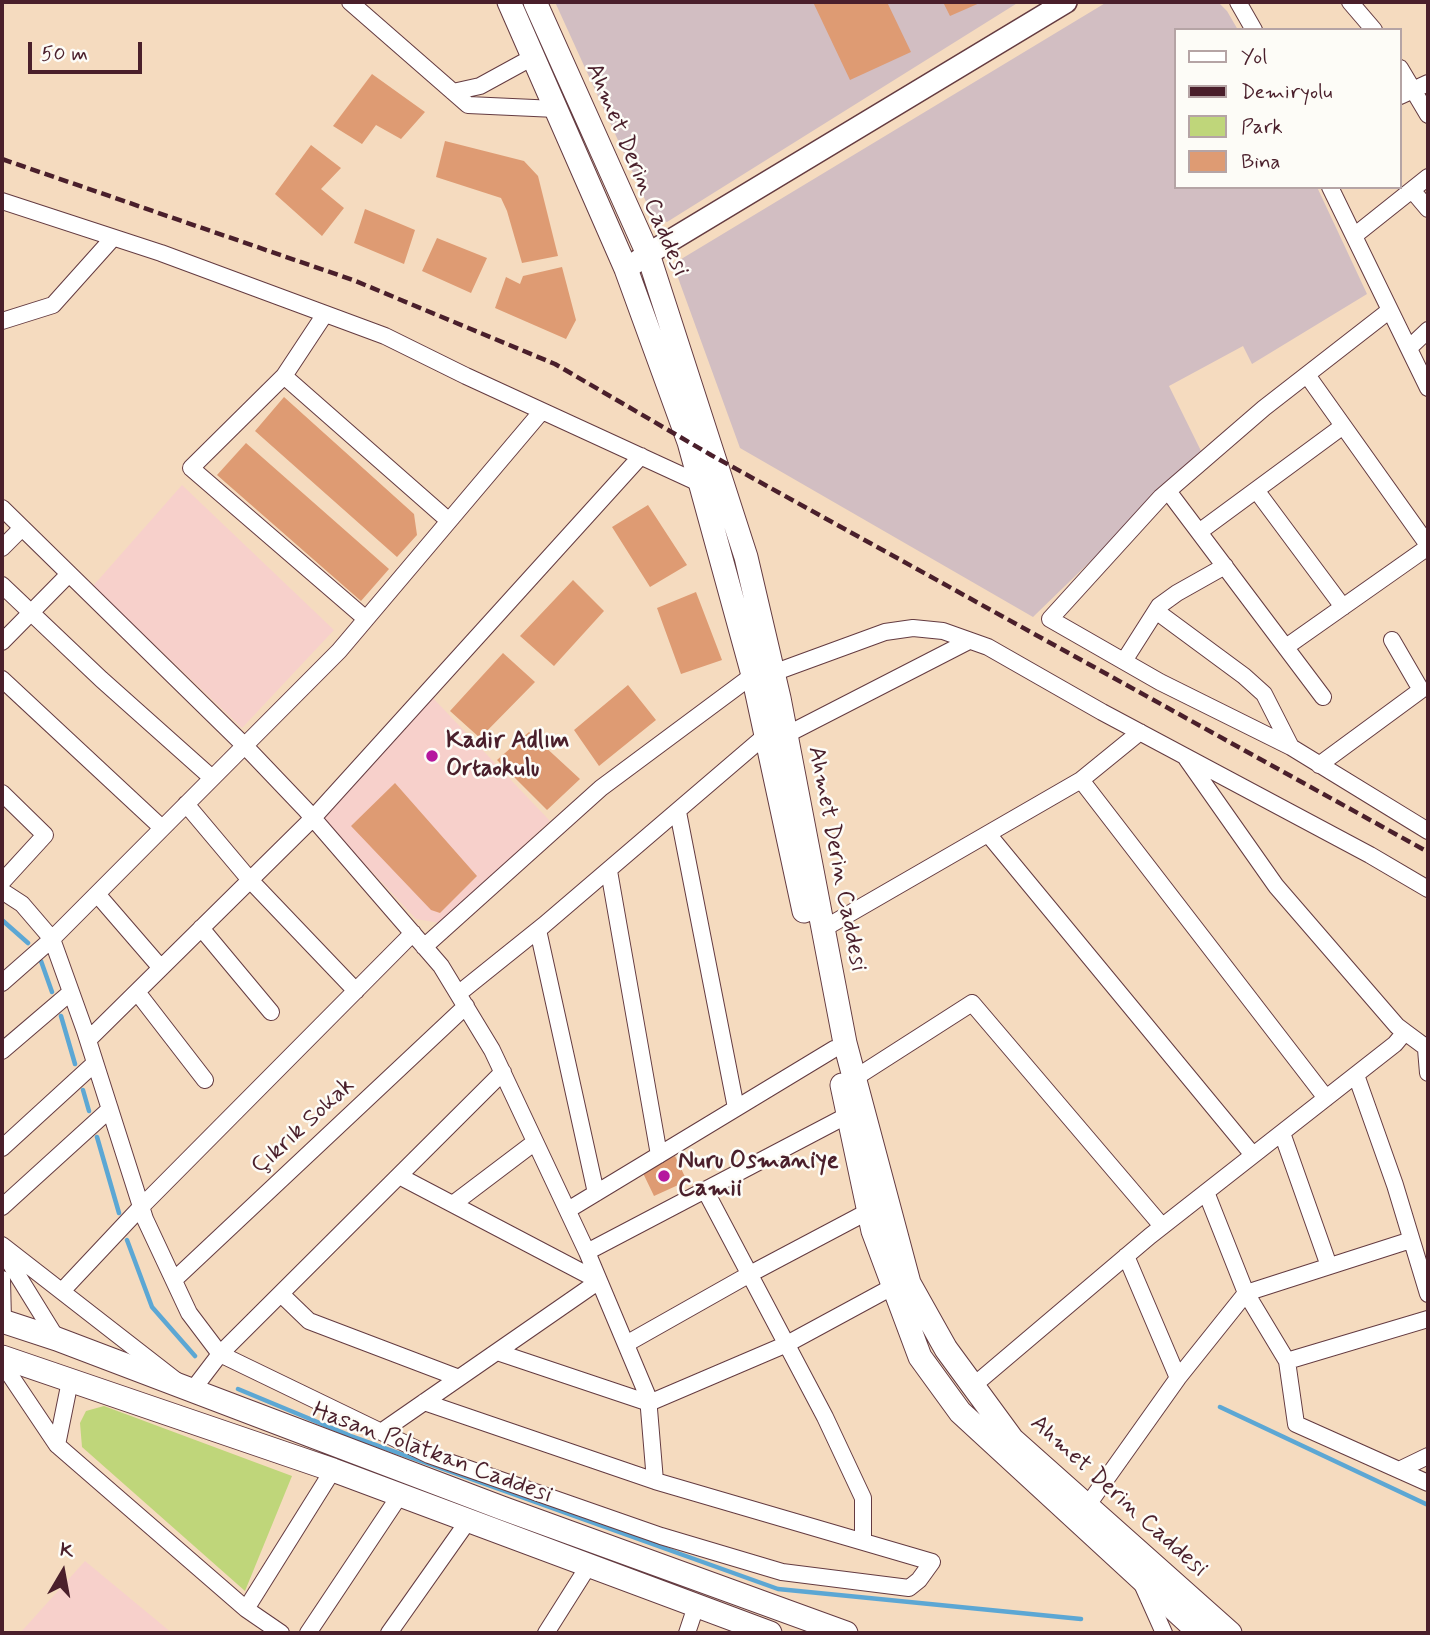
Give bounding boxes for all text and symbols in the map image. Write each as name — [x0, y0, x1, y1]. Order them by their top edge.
scale bar — [32, 28, 145, 72]
legend — [1174, 28, 1402, 189]
text: 50 m — [41, 40, 88, 68]
text: Yol — [1241, 43, 1267, 71]
street label: Ahmet Derin Caddesi — [578, 59, 694, 281]
text: Demiryolu — [1241, 78, 1333, 106]
text: Park — [1241, 113, 1283, 141]
text: Bina — [1241, 148, 1281, 176]
place label: Kadir Adlım Ortaokulu — [446, 728, 569, 784]
street label: Ahmet Derin Caddesi — [800, 744, 872, 974]
marker: Kadir Adlım Ortaokulu — [424, 748, 440, 764]
street label: Çıkrık Sokak — [247, 1072, 361, 1182]
place label: Nuru Osmaniye Camii — [678, 1148, 839, 1204]
marker: Nuru Osmaniye Camii — [656, 1168, 672, 1184]
street label: Hasan Polatkan Caddesi — [308, 1397, 556, 1511]
street label: Ahmet Derin Caddesi — [1023, 1410, 1213, 1584]
north arrow — [28, 1537, 98, 1607]
text: K — [58, 1537, 76, 1564]

